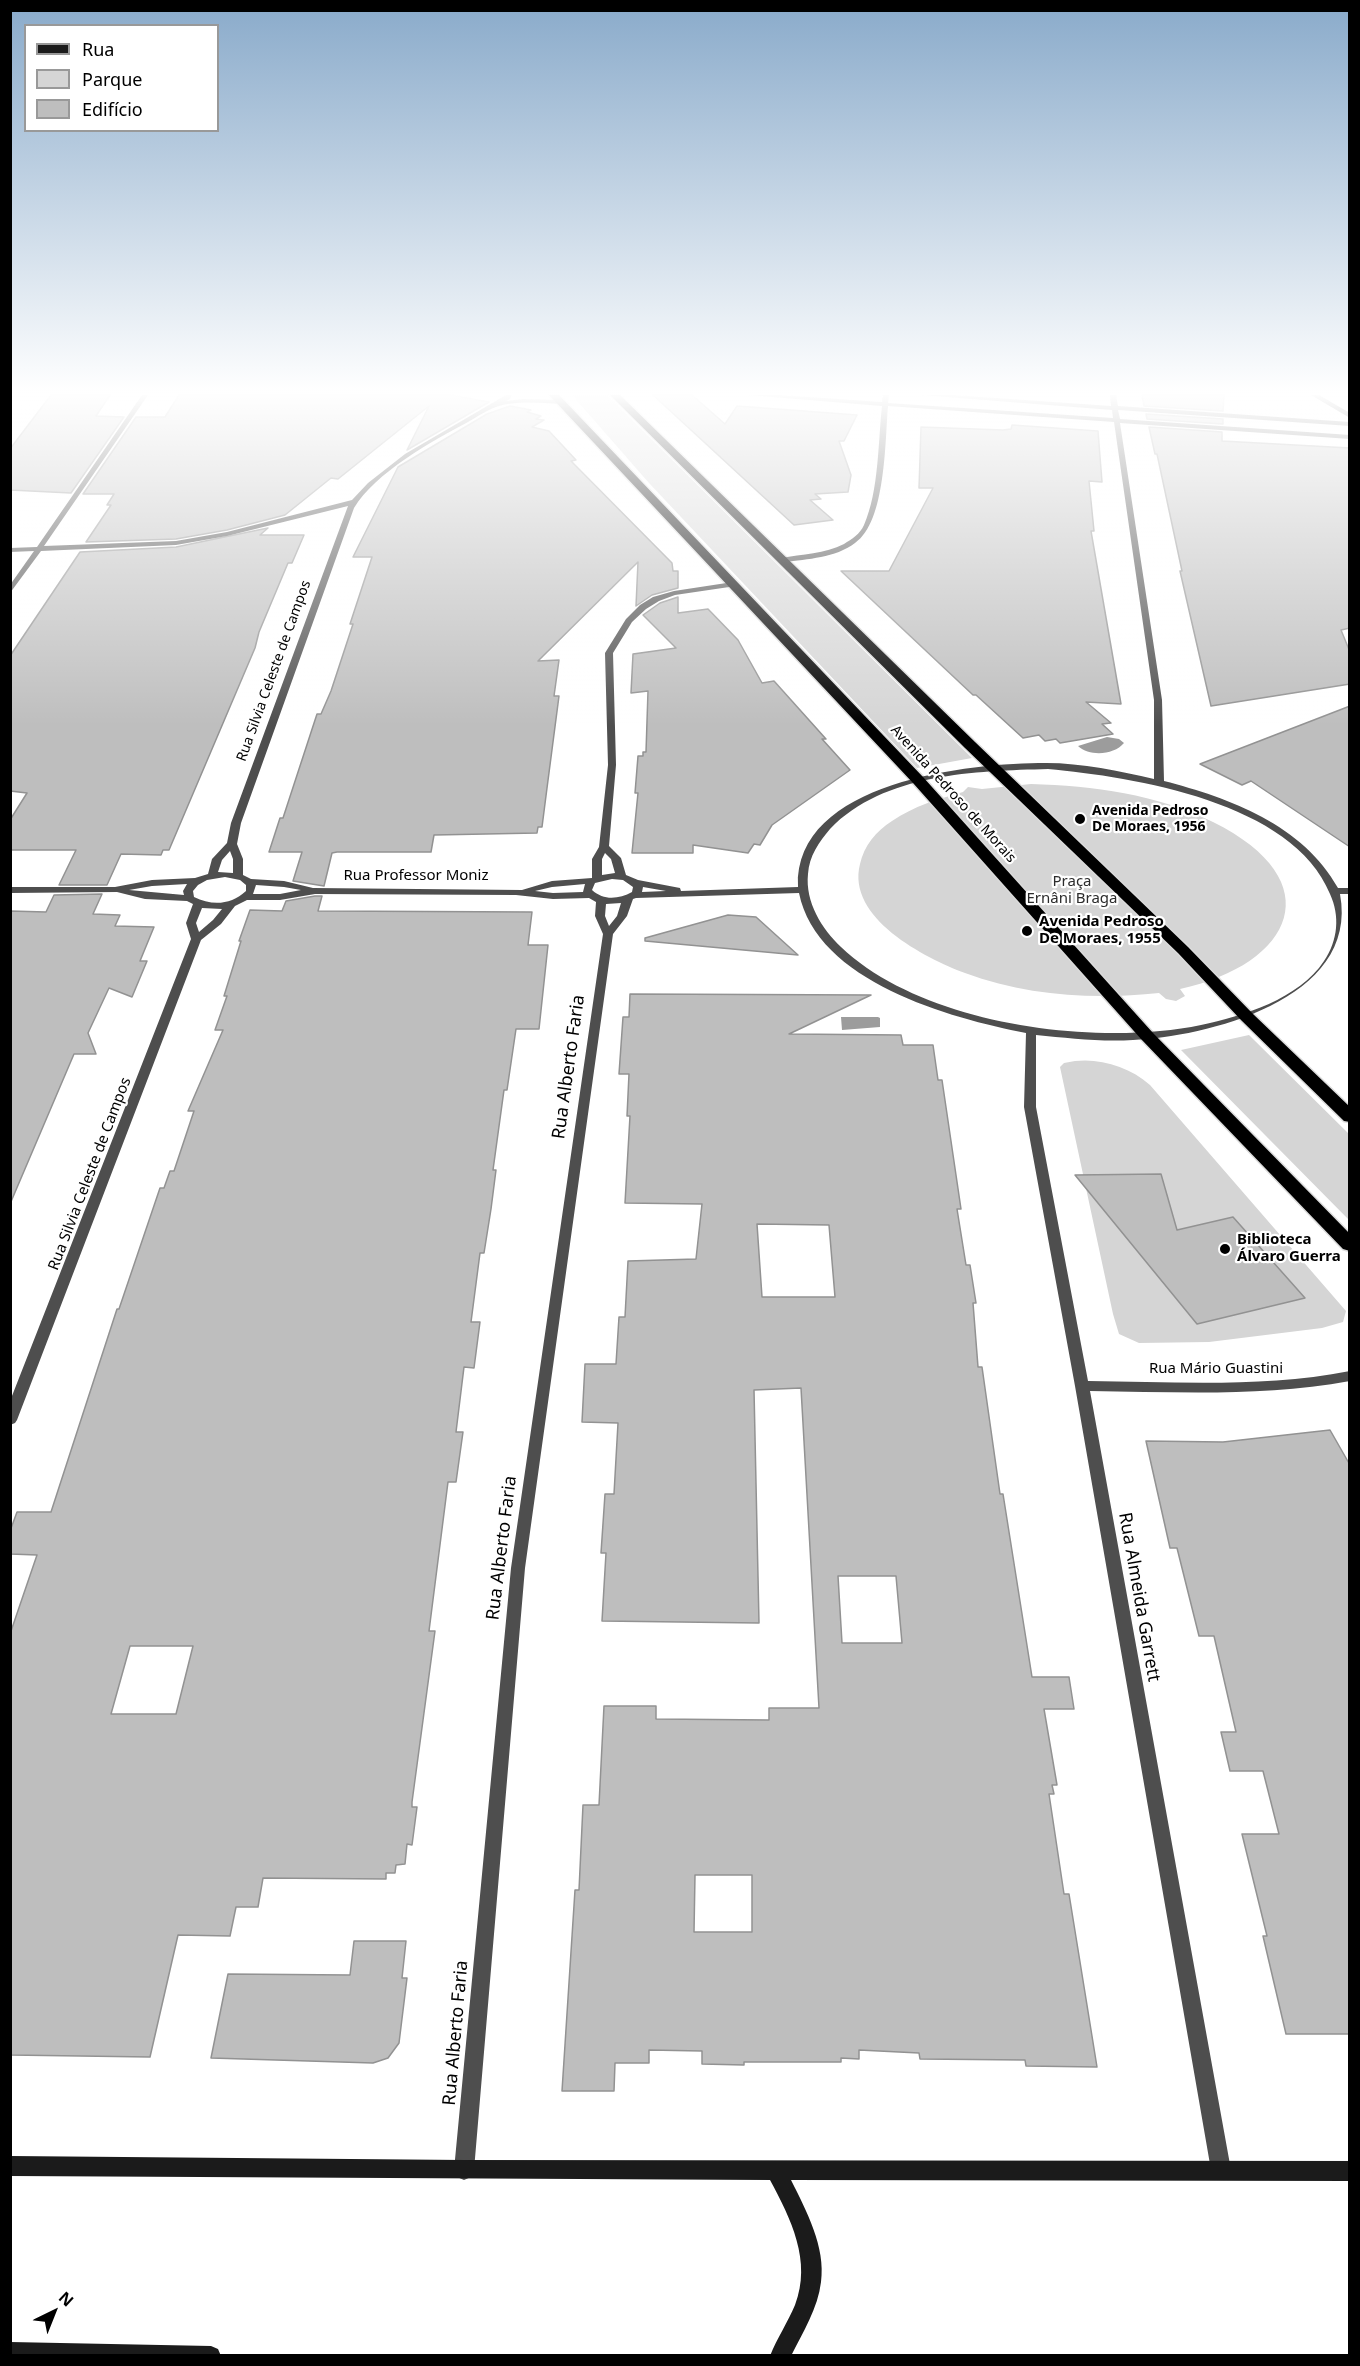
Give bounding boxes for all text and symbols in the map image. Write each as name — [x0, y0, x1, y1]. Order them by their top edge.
legend — [24, 24, 219, 132]
text: Rua — [82, 37, 114, 61]
text: Parque — [82, 67, 142, 91]
text: Edifício — [82, 97, 143, 121]
street label: Rua Silvia Celeste de Campos — [233, 578, 315, 764]
street label: Avenida Pedroso de Morais — [887, 722, 1019, 866]
place label: Avenida Pedroso De Moraes, 1956 — [1092, 803, 1209, 836]
marker: Avenida Pedroso De Moraes, 1956 — [1073, 812, 1087, 826]
street label: Rua Professor Moniz — [344, 867, 488, 885]
park label: Praça Ernâni Braga — [1027, 873, 1117, 908]
place label: Avenida Pedroso De Moraes, 1955 — [1039, 913, 1164, 948]
marker: Avenida Pedroso De Moraes, 1955 — [1020, 924, 1034, 938]
street label: Rua Alberto Faria — [548, 993, 590, 1141]
street label: Rua Silvia Celeste de Campos — [45, 1075, 135, 1273]
place label: Biblioteca Álvaro Guerra — [1237, 1231, 1341, 1266]
marker: Biblioteca Álvaro Guerra — [1218, 1242, 1232, 1256]
street label: Rua Mário Guastini — [1149, 1360, 1283, 1378]
street label: Rua Alberto Faria — [482, 1474, 522, 1622]
street label: Rua Almeida Garrett — [1113, 1511, 1165, 1683]
street label: Rua Alberto Faria — [439, 1960, 473, 2106]
north arrow — [24, 2282, 84, 2342]
text: N — [54, 2286, 79, 2311]

